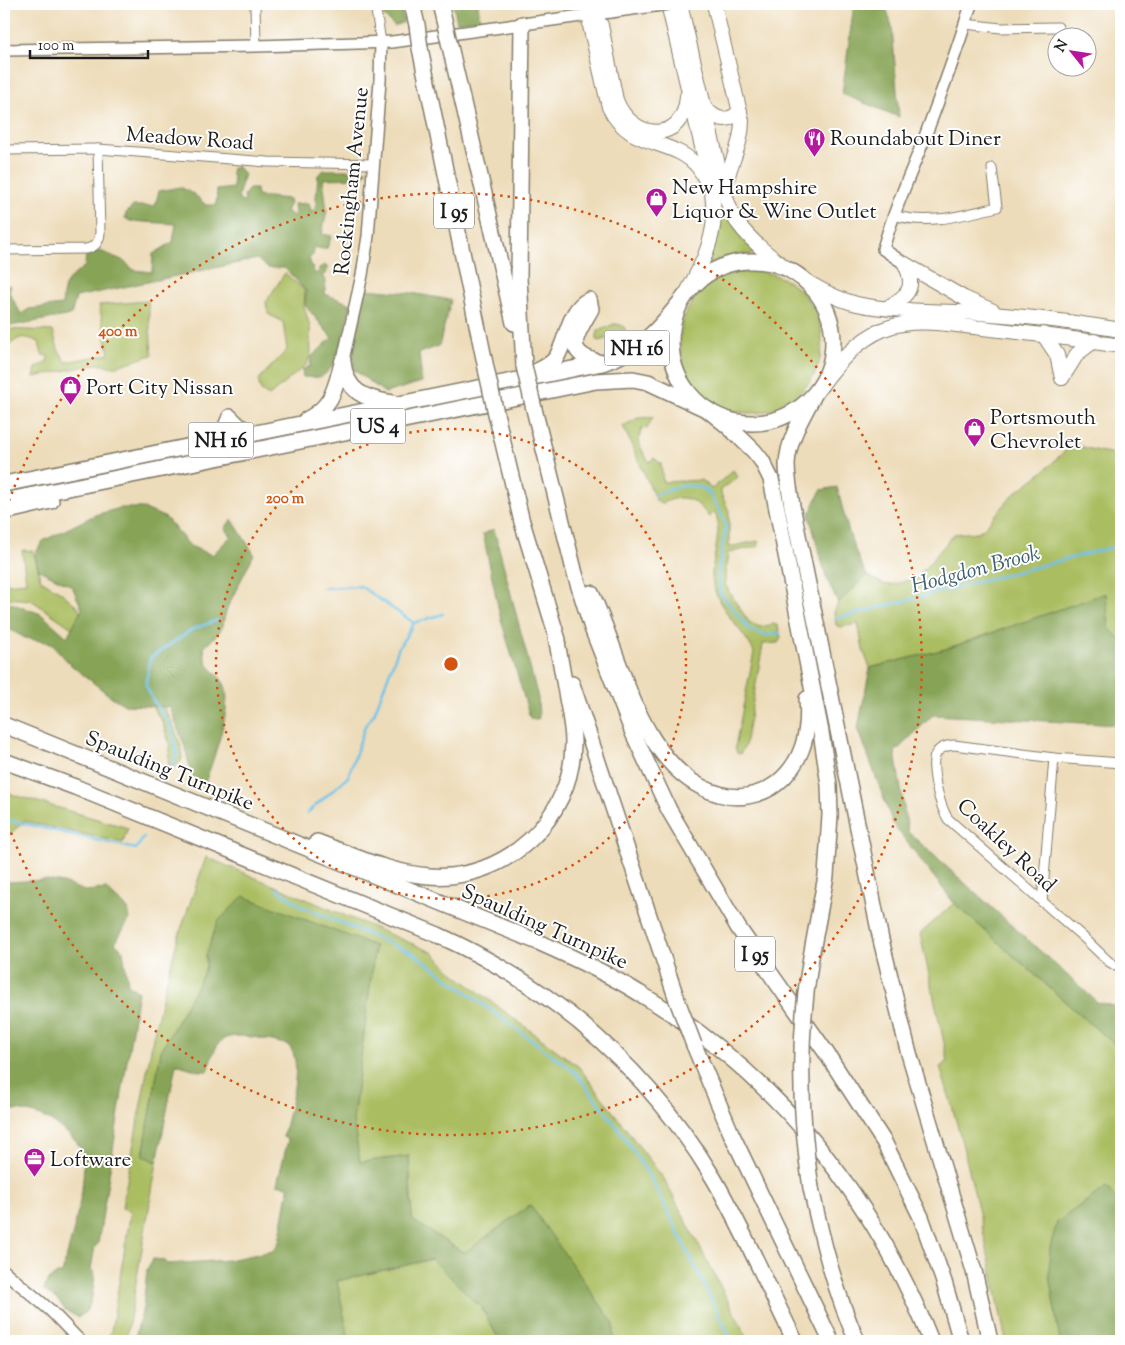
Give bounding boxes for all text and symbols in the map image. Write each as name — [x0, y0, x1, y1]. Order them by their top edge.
scale bar — [30, 28, 148, 60]
north arrow — [1048, 28, 1098, 78]
text: 100 m — [38, 36, 75, 57]
text: N — [1051, 37, 1074, 56]
street label: Rockingham Avenue — [328, 86, 378, 277]
street label: Meadow Road — [125, 121, 255, 159]
place label: Roundabout Diner — [830, 125, 1001, 155]
restaurant icon: Roundabout Diner — [802, 126, 826, 157]
place label: New Hampshire Liquor & Wine Outlet — [672, 174, 877, 228]
shop icon: New Hampshire Liquor & Wine Outlet — [644, 187, 668, 218]
road number: I 95 — [434, 194, 474, 228]
text: 400 m — [98, 322, 138, 343]
road number: NH 16 — [604, 330, 670, 366]
place label: Port City Nissan — [86, 374, 234, 404]
shop icon: Port City Nissan — [58, 375, 82, 406]
place label: Portsmouth Chevrolet — [990, 404, 1096, 458]
road number: US 4 — [350, 408, 406, 444]
shop icon: Portsmouth Chevrolet — [962, 417, 986, 448]
road number: NH 16 — [188, 422, 254, 458]
text: 200 m — [266, 489, 305, 510]
water label: Hodgdon Brook — [908, 538, 1044, 603]
centre of rings — [442, 655, 460, 673]
street label: Spaulding Turnpike — [80, 724, 258, 819]
street label: Coakley Road — [949, 792, 1062, 901]
street label: Spaulding Turnpike — [456, 878, 632, 978]
road number: I 95 — [735, 936, 775, 972]
place label: Loftware — [50, 1146, 131, 1176]
office icon: Loftware — [22, 1147, 46, 1178]

